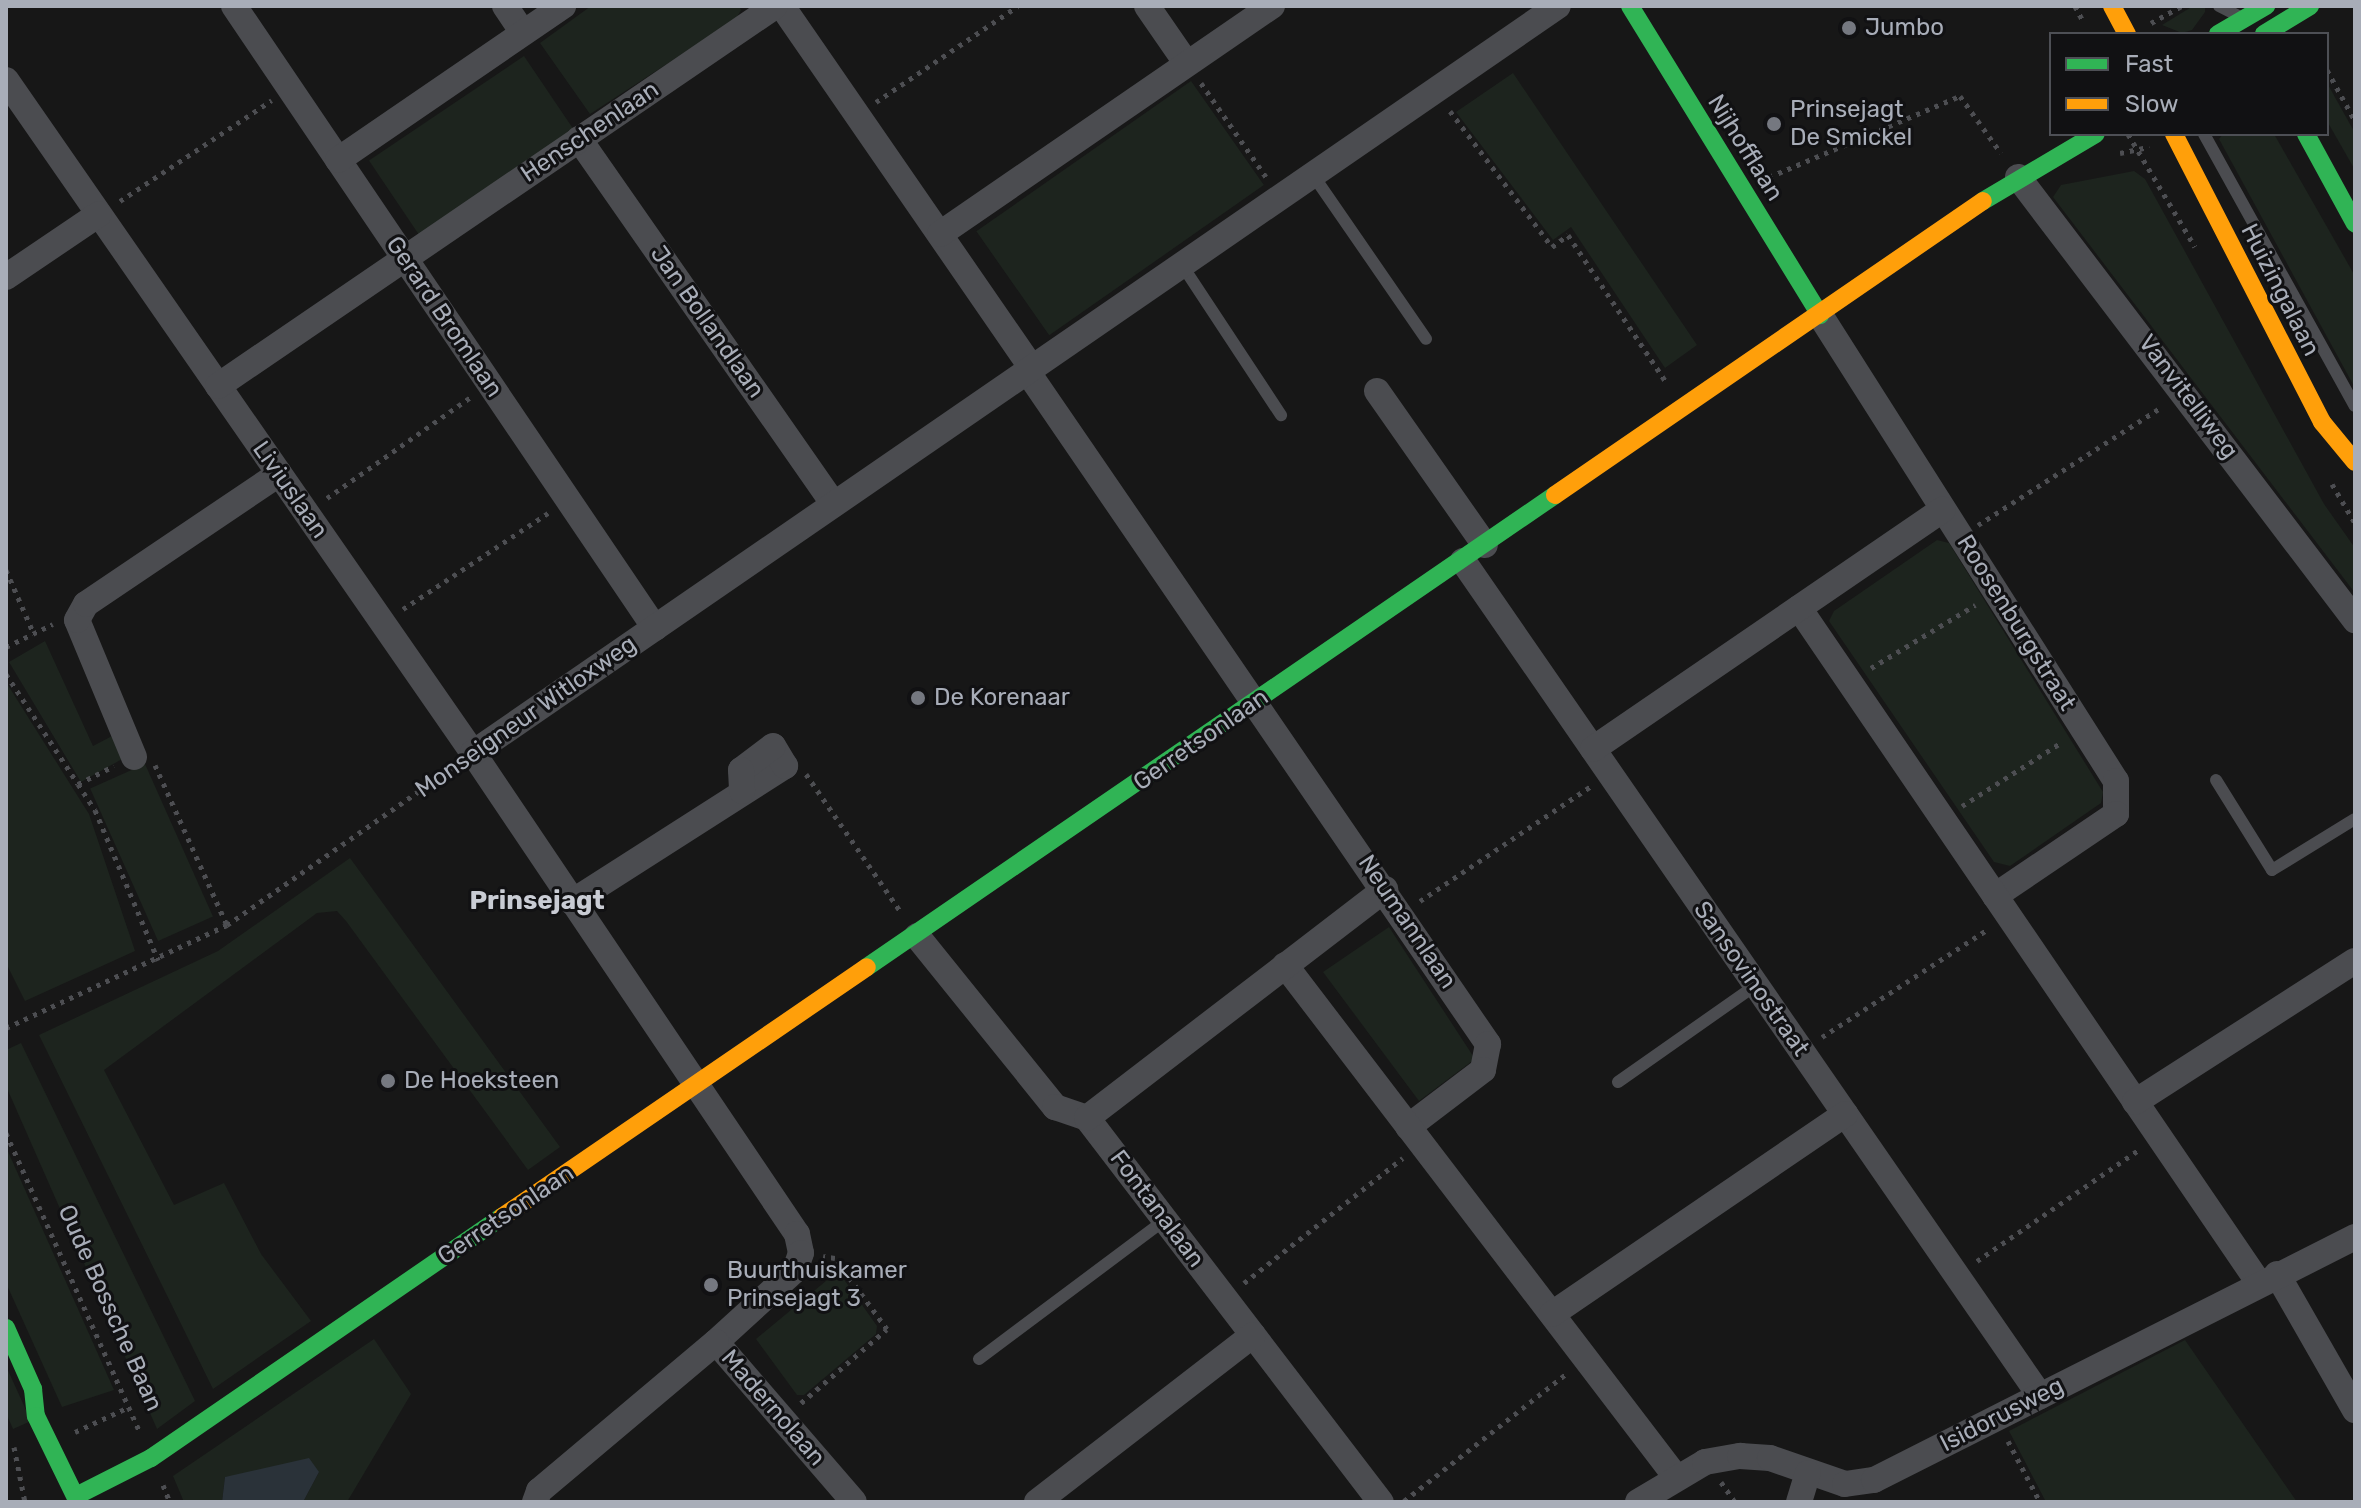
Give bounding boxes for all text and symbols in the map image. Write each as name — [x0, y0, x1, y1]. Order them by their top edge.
place label: Jumbo — [1865, 14, 1944, 42]
marker: Jumbo — [1840, 19, 1858, 37]
legend — [2049, 32, 2329, 136]
text: Fast — [2125, 50, 2173, 78]
street label: Henschenlaan — [516, 75, 664, 189]
street label: Nijhofflaan — [1701, 90, 1789, 206]
text: Slow — [2125, 90, 2178, 118]
place label: Prinsejagt De Smickel — [1790, 96, 1912, 152]
marker: Prinsejagt De Smickel — [1765, 115, 1783, 133]
street label: Huizingalaan — [2234, 219, 2326, 361]
street label: Gerard Bromlaan — [380, 231, 508, 403]
street label: Jan Bollandlaan — [644, 240, 770, 404]
street label: Vanvitelliweg — [2132, 329, 2244, 465]
street label: Liviuslaan — [246, 436, 334, 544]
street label: Roosenburgstraat — [1950, 530, 2082, 716]
street label: Monseigneur Witloxweg — [410, 630, 642, 804]
street label: Gerretsonlaan — [1128, 683, 1274, 797]
place label: De Korenaar — [934, 684, 1070, 712]
marker: De Korenaar — [909, 689, 927, 707]
street label: Neumannlaan — [1352, 850, 1462, 994]
district label: Prinsejagt — [469, 885, 605, 917]
street label: Sansovinostraat — [1687, 896, 1815, 1062]
place label: De Hoeksteen — [404, 1067, 559, 1095]
marker: De Hoeksteen — [379, 1072, 397, 1090]
street label: Fontanalaan — [1104, 1145, 1210, 1273]
street label: Gerretsonlaan — [432, 1159, 580, 1271]
street label: Oude Bossche Baan — [52, 1200, 168, 1416]
place label: Buurthuiskamer Prinsejagt 3 — [727, 1257, 907, 1313]
marker: Buurthuiskamer Prinsejagt 3 — [702, 1276, 720, 1294]
street label: Madernolaan — [715, 1344, 831, 1472]
street label: Isidorusweg — [1935, 1372, 2069, 1458]

